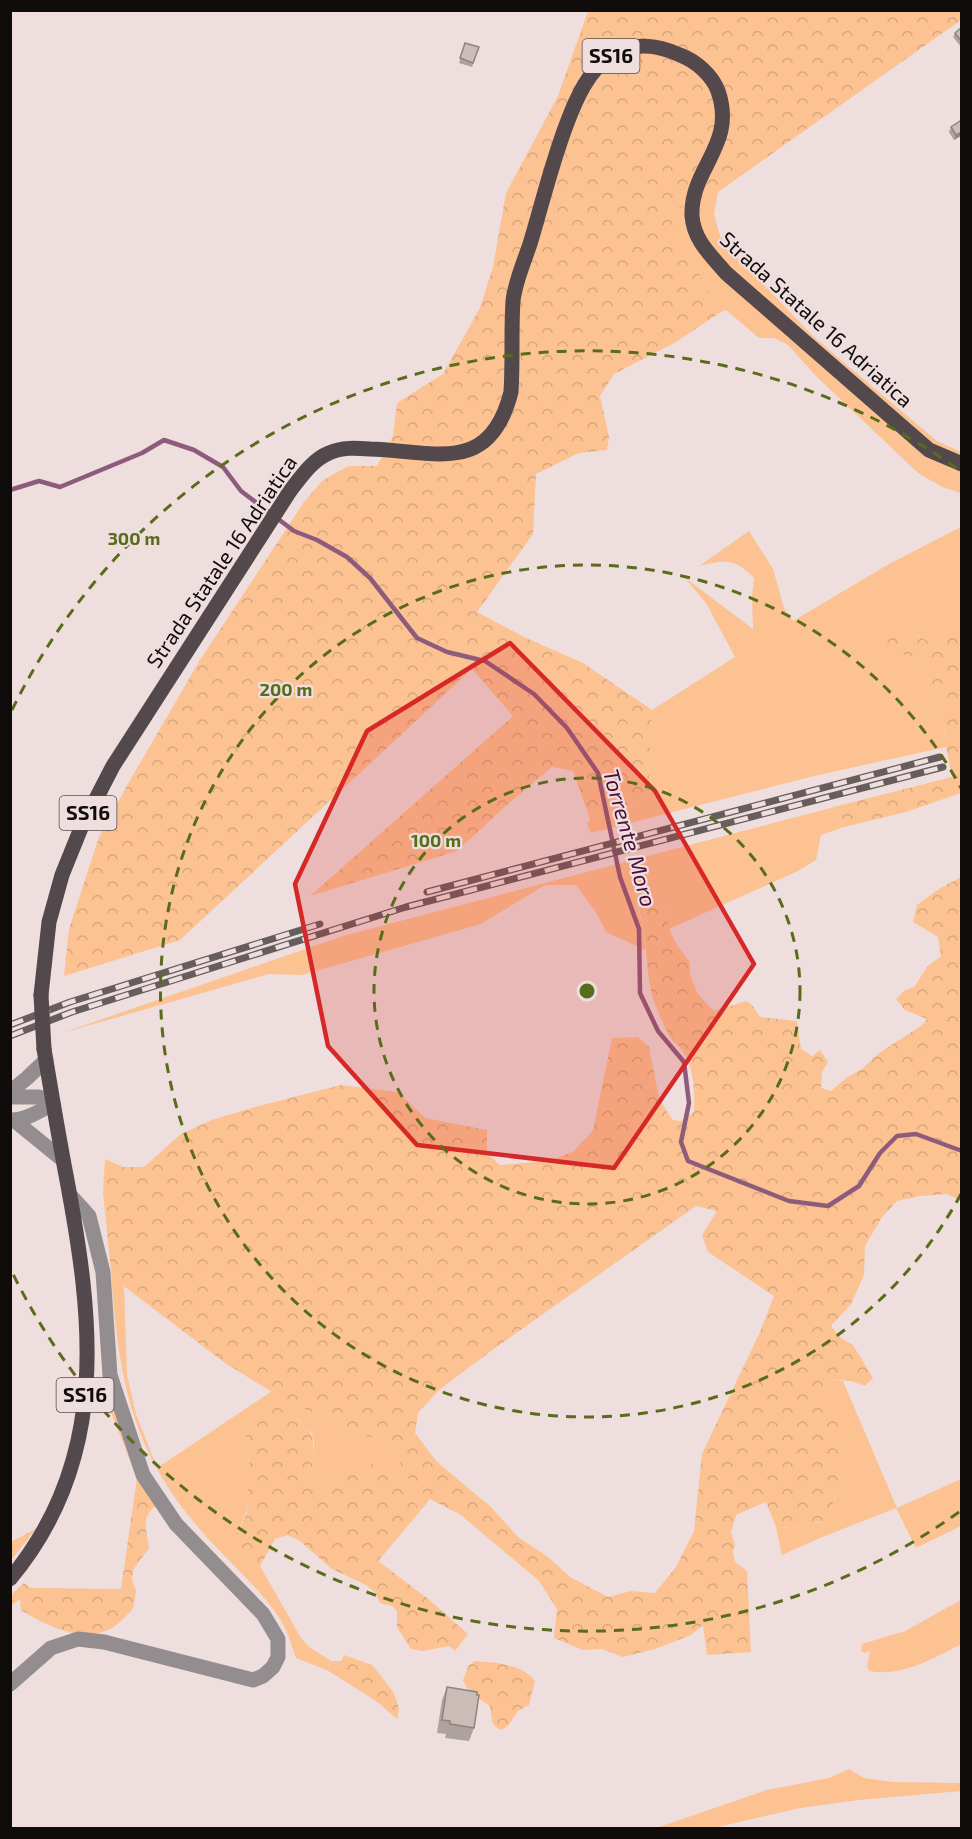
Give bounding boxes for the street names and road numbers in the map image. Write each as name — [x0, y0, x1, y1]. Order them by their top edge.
road number: SS16 — [582, 39, 640, 73]
street label: Strada Statale 16 Adriatica — [716, 226, 918, 412]
street label: Strada Statale 16 Adriatica — [140, 450, 301, 672]
road number: SS16 — [60, 796, 116, 830]
road number: SS16 — [56, 1378, 113, 1412]

